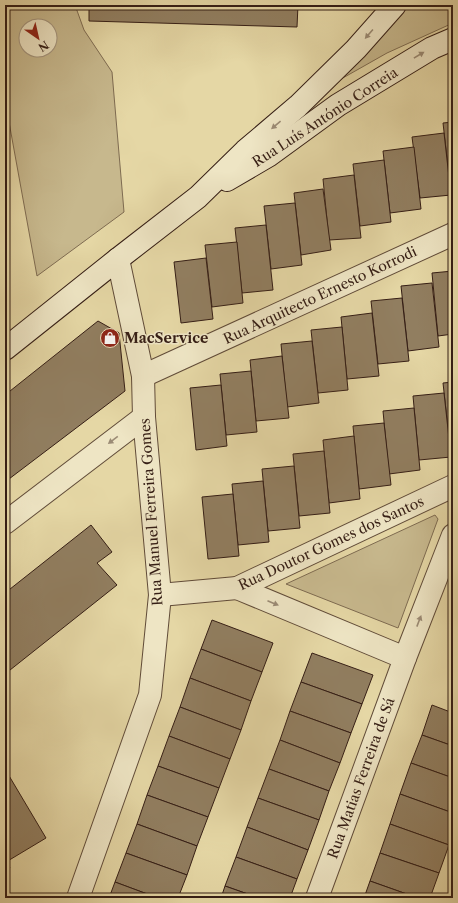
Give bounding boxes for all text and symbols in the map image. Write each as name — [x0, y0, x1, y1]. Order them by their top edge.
north arrow — [18, 18, 58, 58]
one-way arrow — [365, 30, 374, 39]
text: N — [35, 38, 51, 55]
one-way arrow — [413, 52, 425, 59]
street label: Rua Luís António Correia — [249, 63, 402, 171]
one-way arrow — [270, 120, 281, 129]
street label: Rua Arquitecto Ernesto Korrodi — [220, 242, 420, 348]
shop icon: MacService — [99, 327, 121, 349]
place label: MacService — [124, 329, 208, 347]
street label: Rua Manuel Ferreira Gomes — [135, 418, 167, 606]
one-way arrow — [108, 436, 119, 445]
street label: Rua Doutor Gomes dos Santos — [235, 492, 427, 594]
one-way arrow — [267, 600, 279, 606]
one-way arrow — [416, 616, 422, 627]
street label: Rua Matias Ferreira de Sá — [323, 694, 399, 861]

